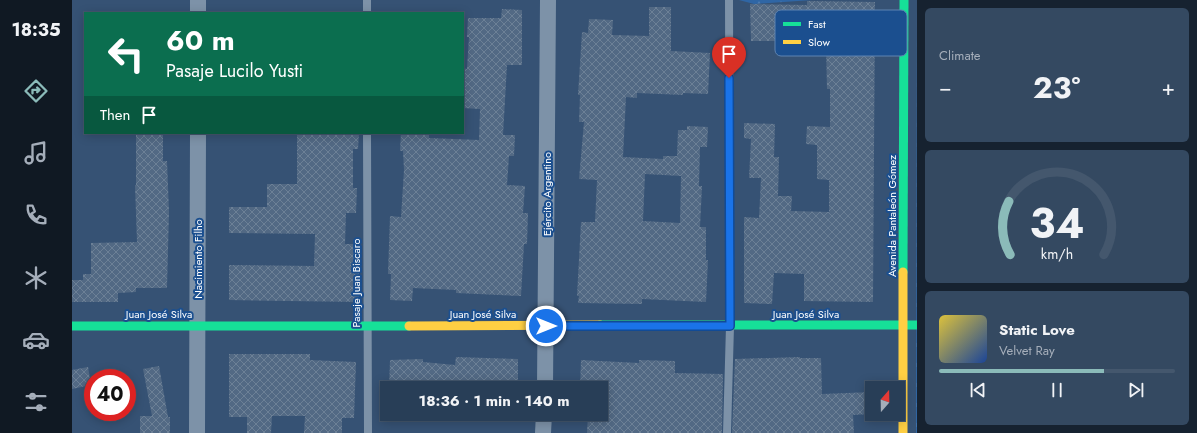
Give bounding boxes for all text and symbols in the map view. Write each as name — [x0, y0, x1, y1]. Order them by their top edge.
legend — [775, 10, 907, 56]
text: Fast — [808, 16, 826, 32]
text: 18:35 — [11, 17, 61, 43]
text: 60 m — [166, 20, 235, 61]
icon: left — [100, 28, 152, 80]
text: Slow — [808, 34, 830, 50]
pin — [712, 37, 746, 78]
icon: arrive — [718, 43, 740, 65]
text: Climate — [939, 46, 980, 65]
text: Pasaje Lucilo Yusti — [166, 58, 303, 84]
text: 23° — [1033, 66, 1080, 109]
text: − — [939, 71, 952, 103]
text: + — [1161, 71, 1175, 103]
icon: directions — [22, 77, 50, 105]
text: Then — [100, 104, 130, 126]
icon: arrive — [138, 104, 160, 126]
icon: music — [22, 139, 50, 167]
street label: Ejército Argentino — [539, 152, 555, 236]
street label: Avenida Pantaleón Gómez — [884, 155, 900, 277]
text: 34 — [1030, 192, 1084, 253]
icon: phone — [22, 201, 50, 229]
street label: Nacimiento Filho — [190, 219, 206, 299]
street label: Pasaje Juan Biscaro — [348, 239, 364, 327]
text: km/h — [1041, 243, 1073, 263]
icon: climate — [22, 264, 50, 292]
position arrow — [525, 305, 567, 347]
street label: Juan José Silva — [124, 306, 192, 322]
street label: Juan José Silva — [448, 306, 516, 322]
street label: Juan José Silva — [771, 306, 839, 322]
text: Static Love — [999, 319, 1075, 341]
icon: car — [22, 326, 50, 354]
text: Velvet Ray — [999, 341, 1055, 360]
speed limit sign: 40 — [84, 369, 136, 421]
icon: previous — [967, 379, 989, 401]
icon: pause — [1046, 379, 1068, 401]
icon: next — [1125, 379, 1147, 401]
north arrow — [865, 381, 905, 421]
map controls — [865, 381, 905, 421]
icon: filters — [22, 388, 50, 416]
text: 18:36 · 1 min · 140 m — [419, 390, 569, 412]

